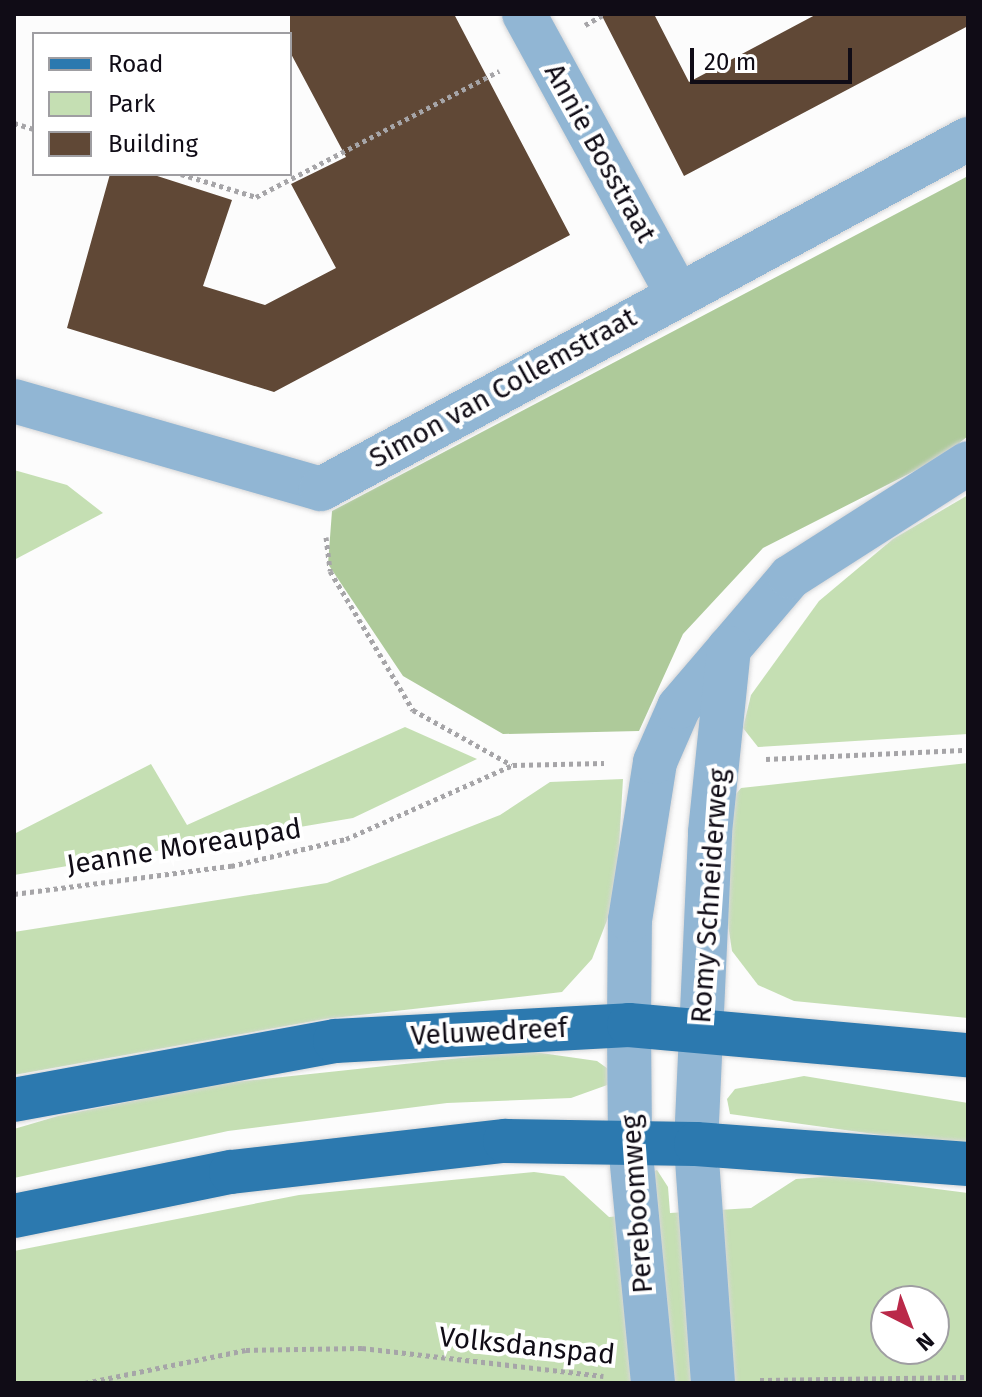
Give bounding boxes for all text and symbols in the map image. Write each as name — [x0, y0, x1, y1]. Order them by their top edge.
legend — [32, 32, 292, 176]
scale bar — [694, 32, 856, 82]
text: 20 m — [704, 48, 756, 76]
text: Road — [108, 50, 163, 78]
street label: Annie Bosstraat — [537, 58, 663, 248]
text: Park — [108, 90, 155, 118]
text: Building — [108, 130, 198, 158]
street label: Simon van Collemstraat — [364, 301, 642, 475]
street label: Romy Schneiderweg — [684, 768, 736, 1024]
street label: Jeanne Moreaupad — [64, 812, 304, 882]
street label: Veluwedreef — [410, 1011, 568, 1053]
street label: Pereboomweg — [614, 1113, 660, 1295]
north arrow — [870, 1285, 950, 1365]
street label: Volksdanspad — [437, 1320, 617, 1372]
text: N — [911, 1327, 940, 1357]

